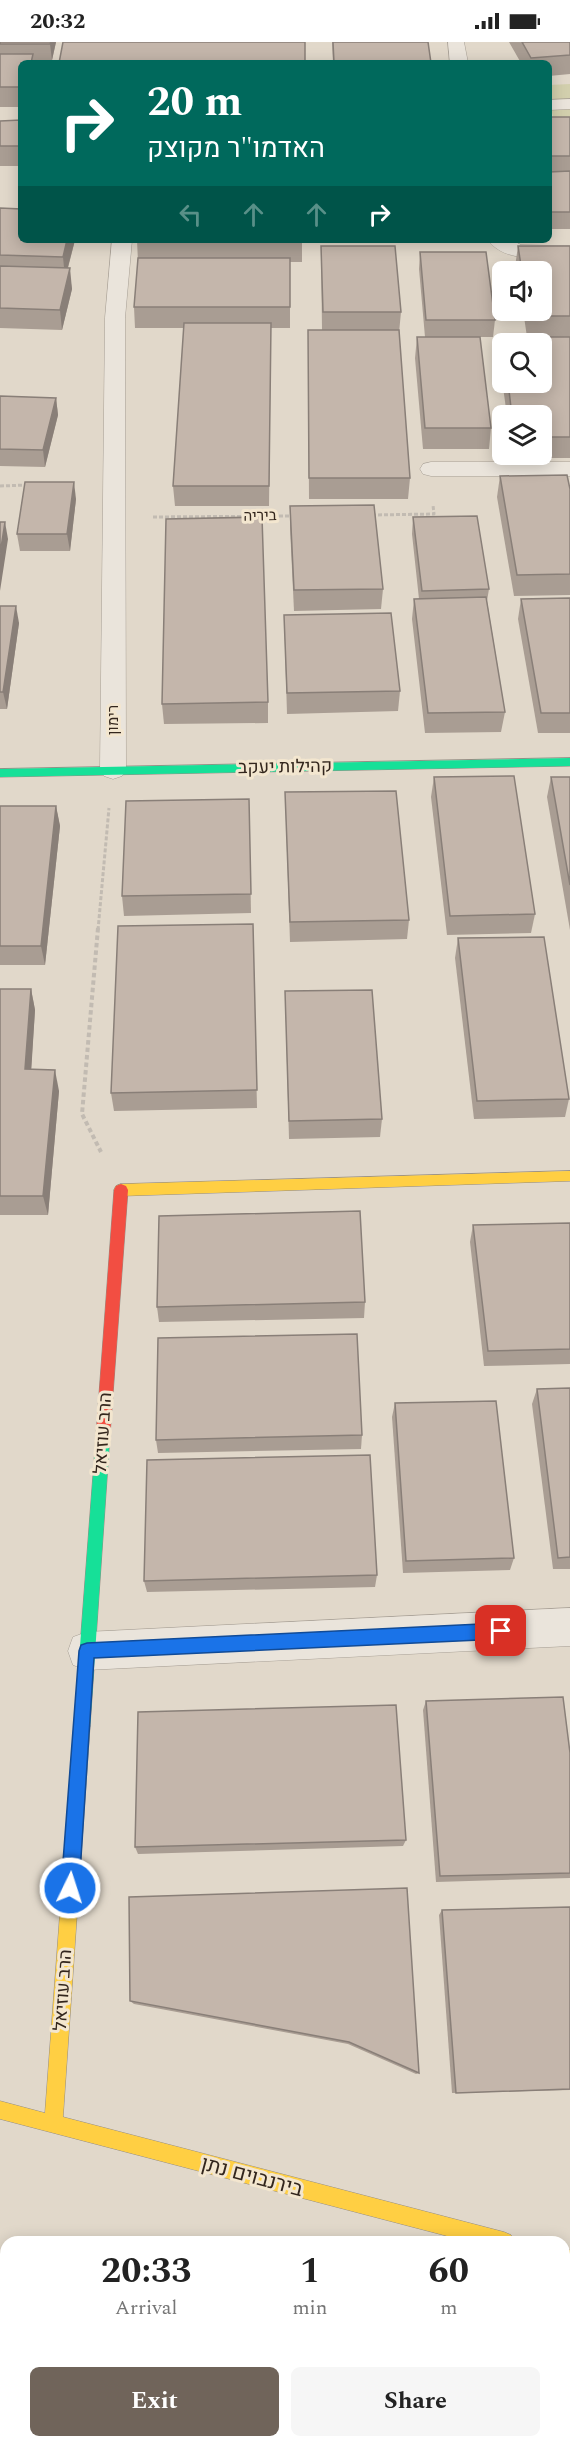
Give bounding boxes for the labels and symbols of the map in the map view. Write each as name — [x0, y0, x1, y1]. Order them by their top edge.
street label: ביריה — [243, 504, 277, 528]
street label: רימון — [102, 705, 125, 735]
street label: קהילות יעקב — [238, 753, 332, 781]
street label: הרב עוזיאל — [87, 1391, 119, 1475]
pin — [475, 1605, 526, 1656]
position arrow — [38, 1856, 102, 1920]
street label: הרב עוזיאל — [47, 1948, 79, 2032]
street label: בירנבוים נתן — [198, 2148, 306, 2206]

